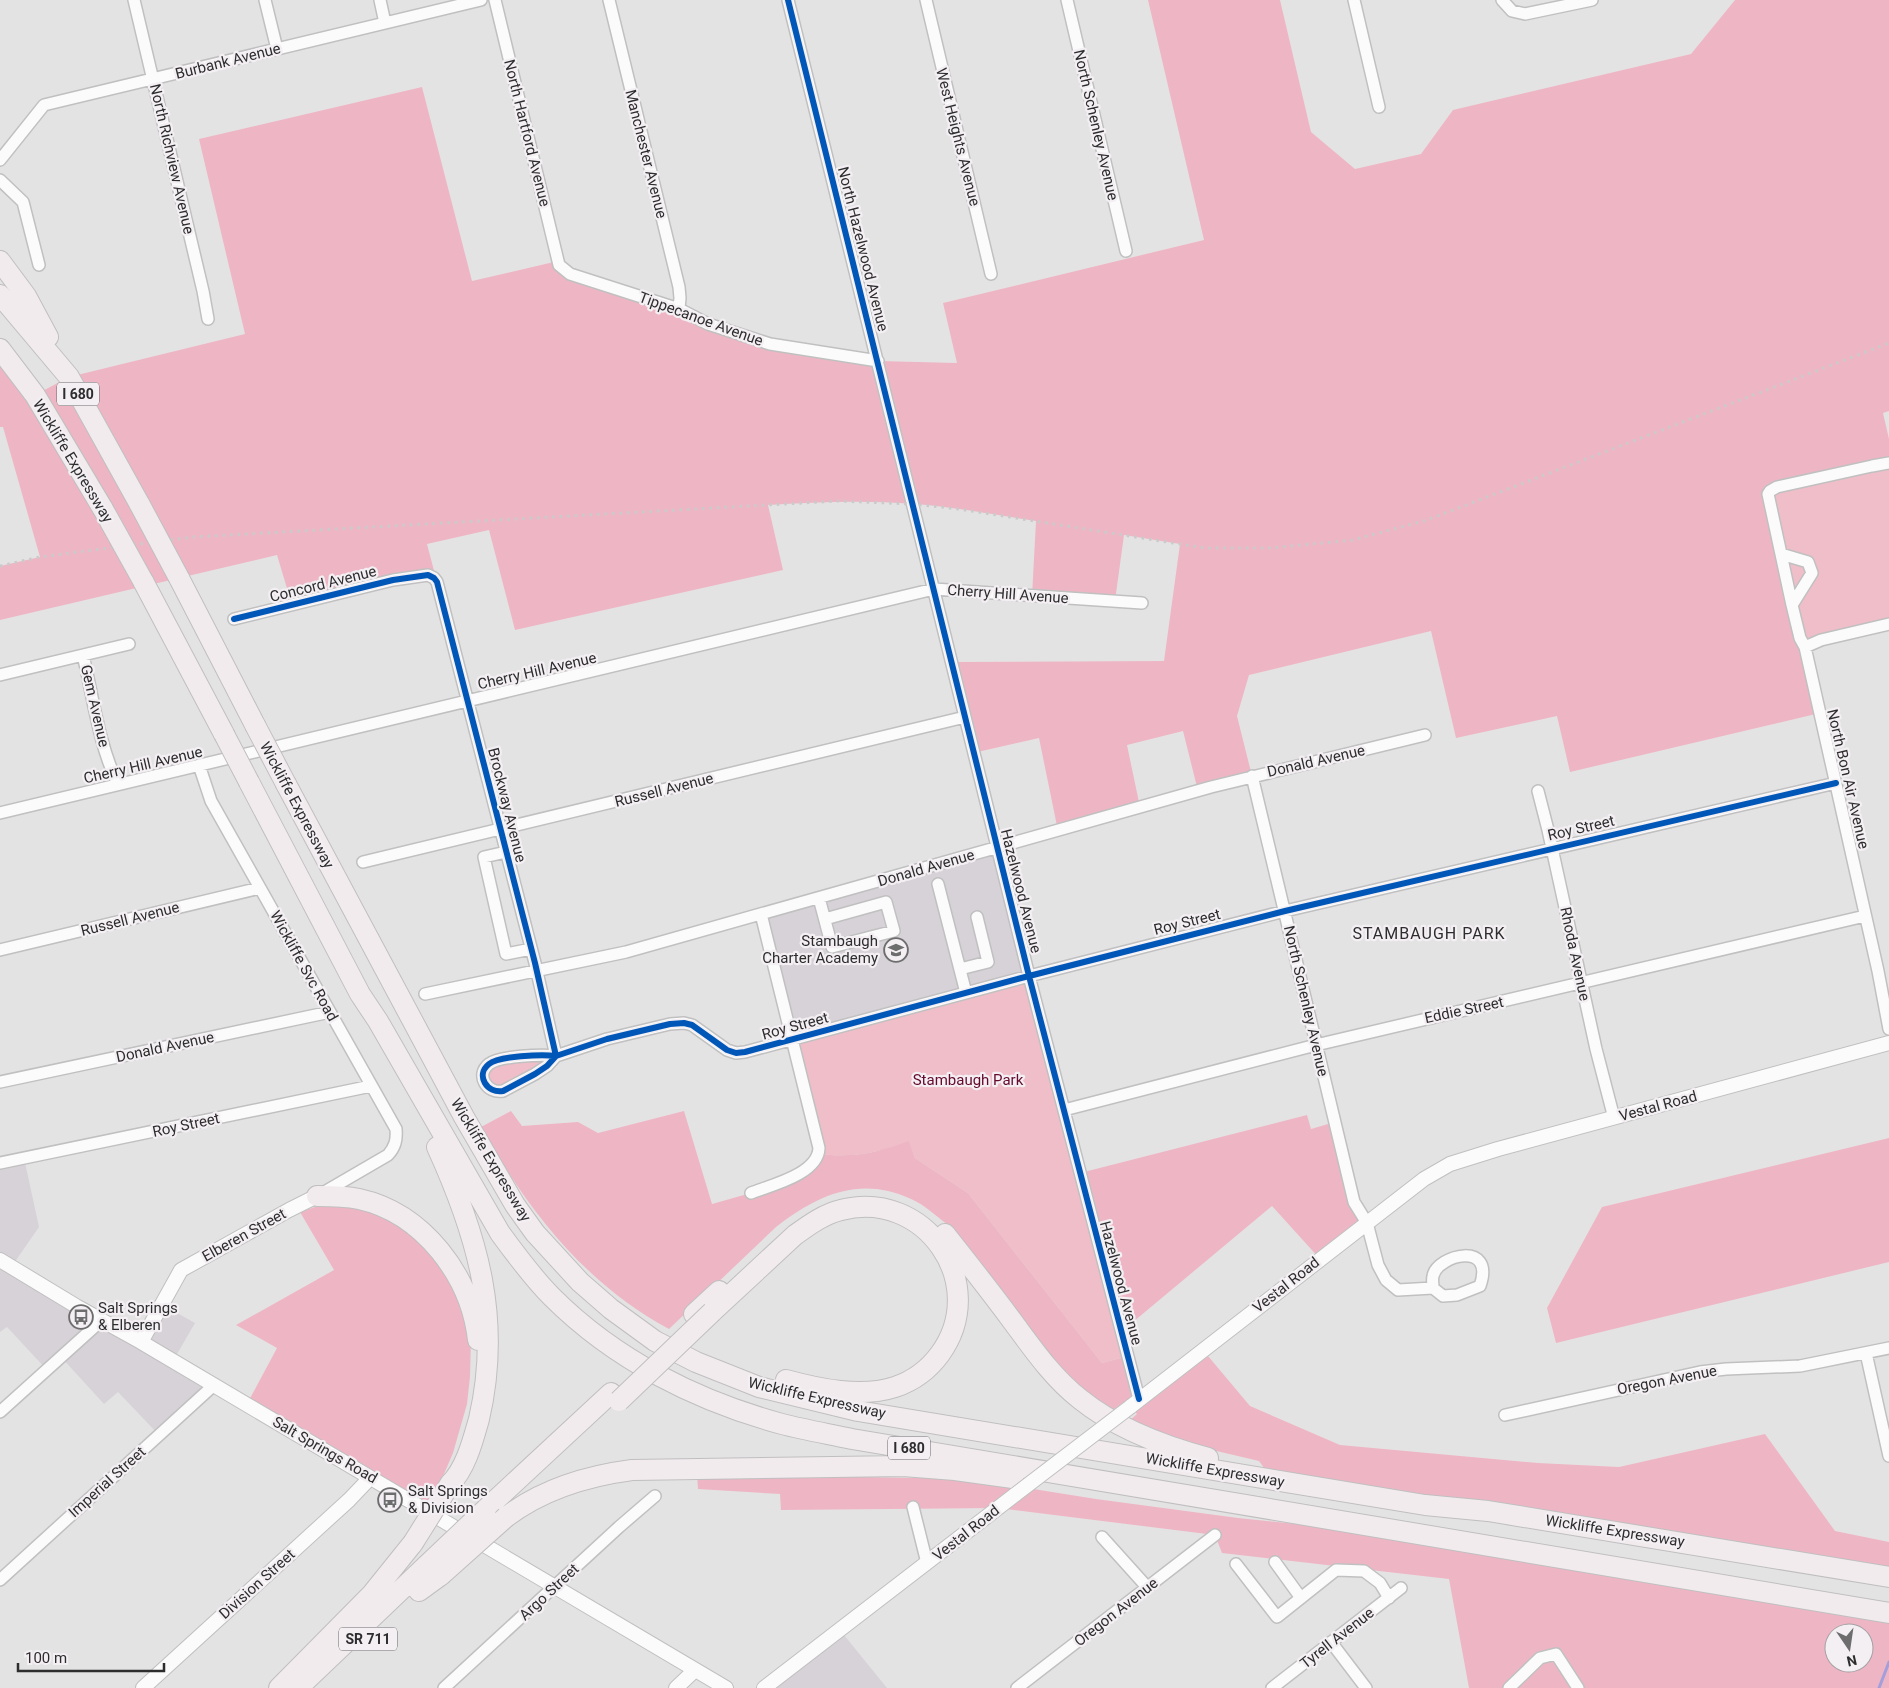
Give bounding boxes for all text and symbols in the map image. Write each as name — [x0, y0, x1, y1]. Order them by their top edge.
street label: Burbank Avenue — [173, 39, 283, 83]
street label: North Schenley Avenue — [1070, 48, 1122, 202]
street label: North Hartford Avenue — [500, 58, 554, 208]
street label: West Heights Avenue — [932, 66, 984, 208]
street label: North Richview Avenue — [146, 82, 198, 236]
street label: Manchester Avenue — [621, 88, 671, 220]
street label: North Hazelwood Avenue — [834, 165, 892, 333]
street label: Tippecanoe Avenue — [636, 288, 766, 350]
road number: I 680 — [57, 382, 99, 406]
street label: Wickliffe Expressway — [29, 396, 117, 526]
street label: Concord Avenue — [268, 562, 378, 606]
street label: Cherry Hill Avenue — [947, 581, 1069, 607]
street label: Cherry Hill Avenue — [476, 649, 598, 693]
street label: Gem Avenue — [77, 663, 113, 749]
street label: North Bon Air Avenue — [1823, 707, 1873, 851]
street label: Wickliffe Expressway — [256, 739, 338, 871]
street label: Donald Avenue — [1265, 741, 1367, 781]
street label: Cherry Hill Avenue — [82, 743, 204, 787]
street label: Brockway Avenue — [484, 746, 530, 864]
street label: Russell Avenue — [613, 769, 715, 811]
street label: Roy Street — [1546, 812, 1616, 844]
street label: Hazelwood Avenue — [997, 827, 1045, 955]
street label: Donald Avenue — [876, 846, 976, 890]
street label: Russell Avenue — [79, 898, 181, 940]
street label: Roy Street — [1152, 905, 1222, 939]
street label: Rhoda Avenue — [1556, 905, 1594, 1003]
street label: Wickliffe Svc Road — [266, 908, 342, 1024]
street label: North Schenley Avenue — [1280, 924, 1332, 1078]
district label: STAMBAUGH PARK — [1352, 924, 1506, 943]
place label: Stambaugh Charter Academy — [762, 932, 878, 967]
school or university icon: Stambaugh Charter Academy — [883, 937, 909, 963]
street label: Eddie Street — [1423, 993, 1505, 1027]
street label: Roy Street — [760, 1008, 830, 1044]
street label: Donald Avenue — [114, 1028, 216, 1066]
park label: Stambaugh Park — [913, 1071, 1024, 1089]
street label: Vestal Road — [1617, 1087, 1699, 1125]
street label: Wickliffe Expressway — [447, 1095, 535, 1225]
street label: Roy Street — [151, 1109, 221, 1141]
street label: Elberen Street — [199, 1205, 289, 1265]
street label: Hazelwood Avenue — [1096, 1219, 1146, 1347]
street label: Vestal Road — [1249, 1253, 1323, 1317]
place label: Salt Springs & Elberen — [98, 1299, 178, 1334]
bus stop icon: Salt Springs & Elberen — [68, 1304, 94, 1330]
street label: Oregon Avenue — [1616, 1361, 1718, 1398]
street label: Wickliffe Expressway — [746, 1373, 888, 1423]
street label: Salt Springs Road — [269, 1413, 381, 1487]
road number: I 680 — [888, 1436, 930, 1460]
street label: Imperial Street — [65, 1443, 149, 1521]
street label: Wickliffe Expressway — [1144, 1449, 1286, 1491]
place label: Salt Springs & Division — [408, 1482, 488, 1517]
bus stop icon: Salt Springs & Division — [377, 1487, 403, 1513]
street label: Vestal Road — [929, 1501, 1003, 1565]
street label: Wickliffe Expressway — [1544, 1511, 1686, 1551]
street label: Division Street — [215, 1545, 299, 1623]
street label: Argo Street — [515, 1560, 583, 1624]
street label: Oregon Avenue — [1071, 1574, 1161, 1650]
street label: Tyrell Avenue — [1297, 1604, 1377, 1672]
north arrow — [1824, 1623, 1874, 1673]
road number: SR 711 — [339, 1628, 397, 1650]
scale bar — [18, 1640, 164, 1672]
text: 100 m — [25, 1649, 67, 1667]
text: N — [1845, 1652, 1859, 1670]

